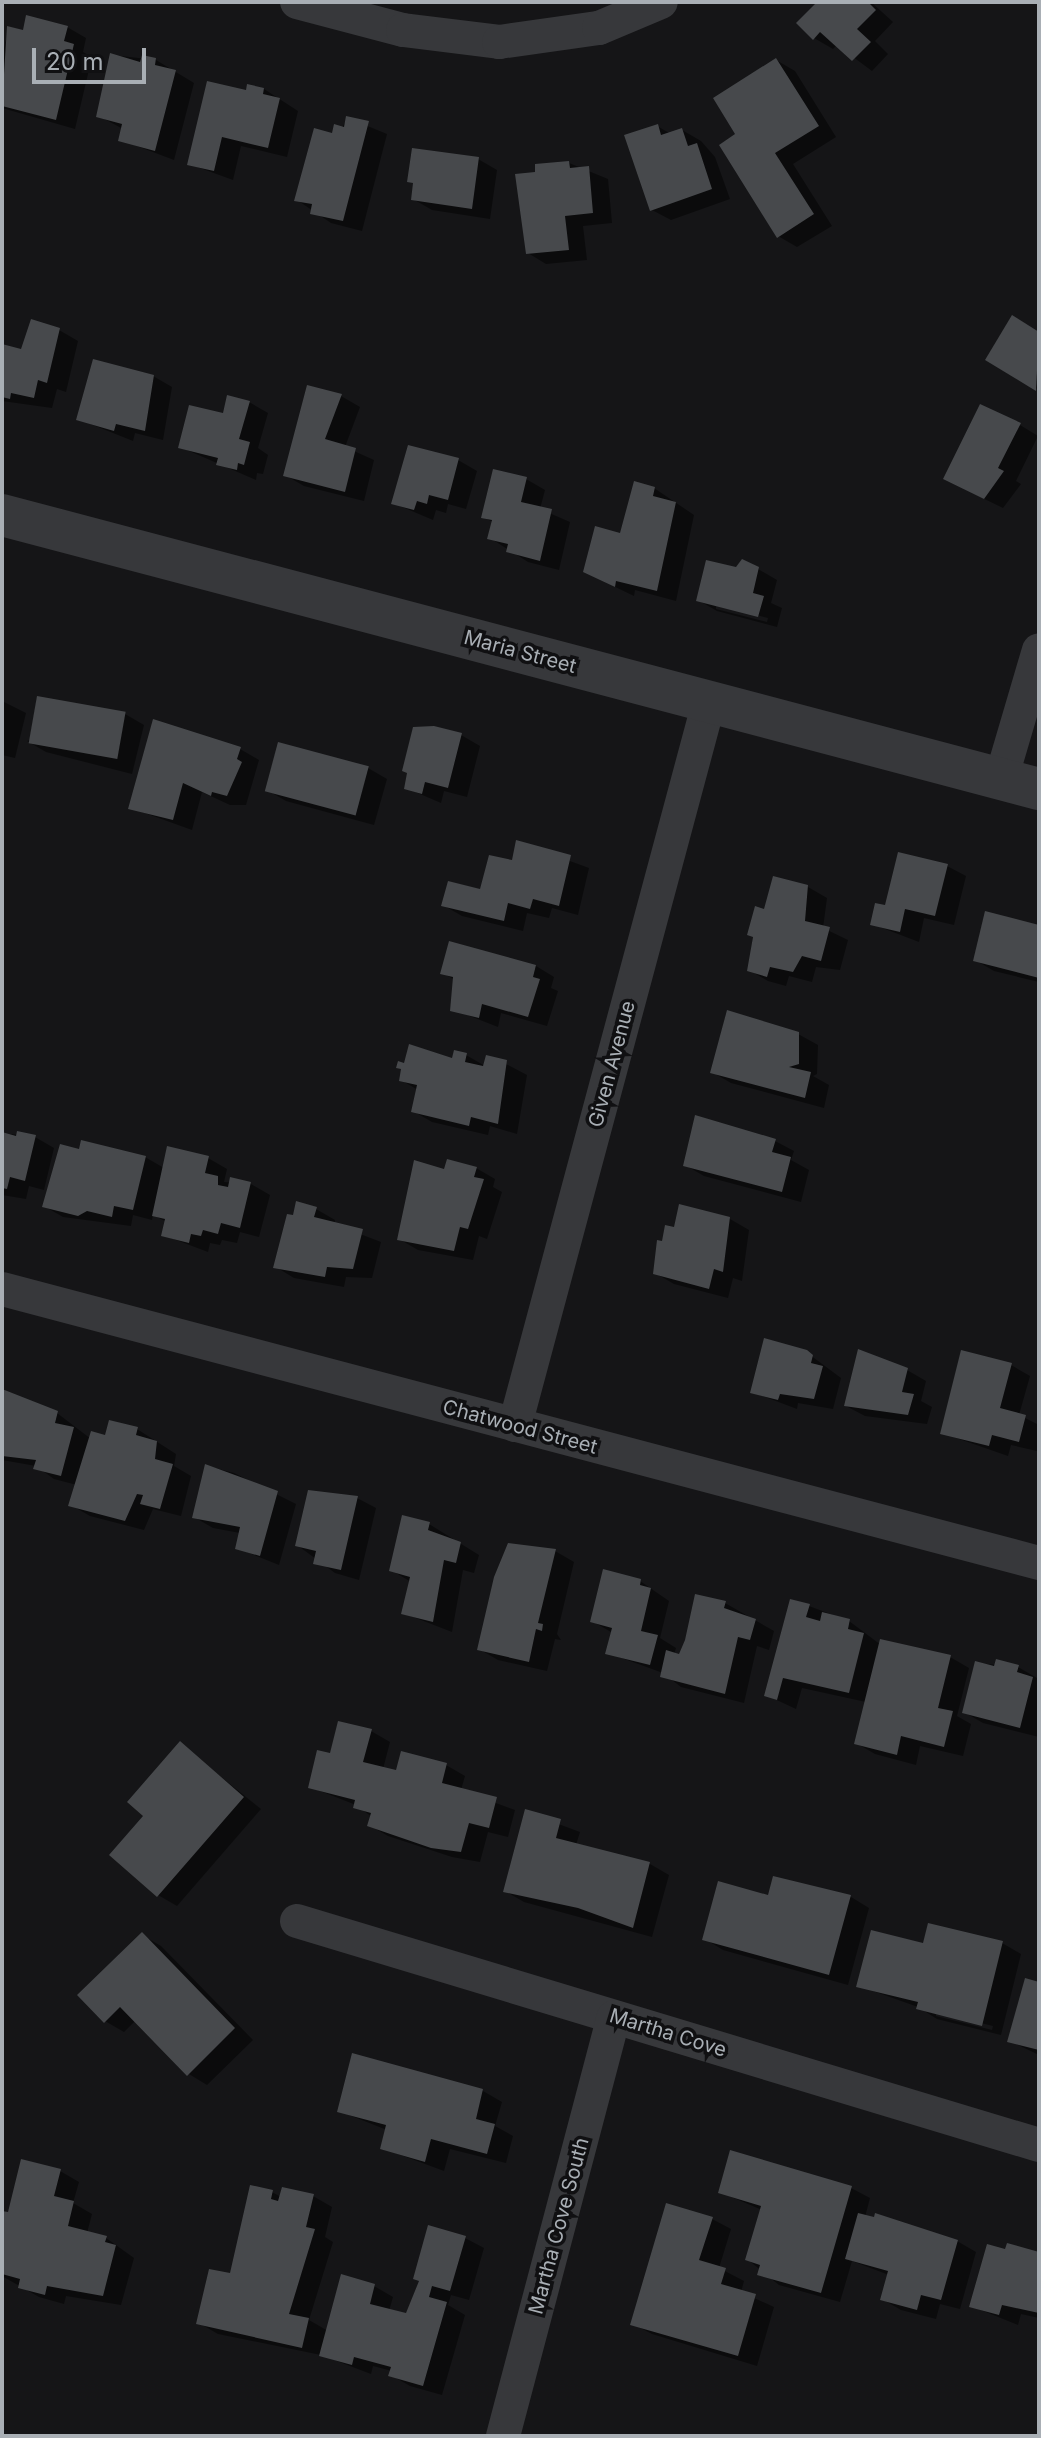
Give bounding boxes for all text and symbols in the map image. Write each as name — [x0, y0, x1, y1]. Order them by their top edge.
scale bar — [36, 32, 150, 82]
text: 20 m — [46, 47, 104, 76]
street label: Maria Street — [461, 625, 579, 679]
street label: Given Avenue — [584, 998, 640, 1130]
street label: Chatwood Street — [440, 1395, 600, 1459]
street label: Martha Cove — [607, 2004, 729, 2062]
street label: Martha Cove South — [524, 2135, 594, 2317]

